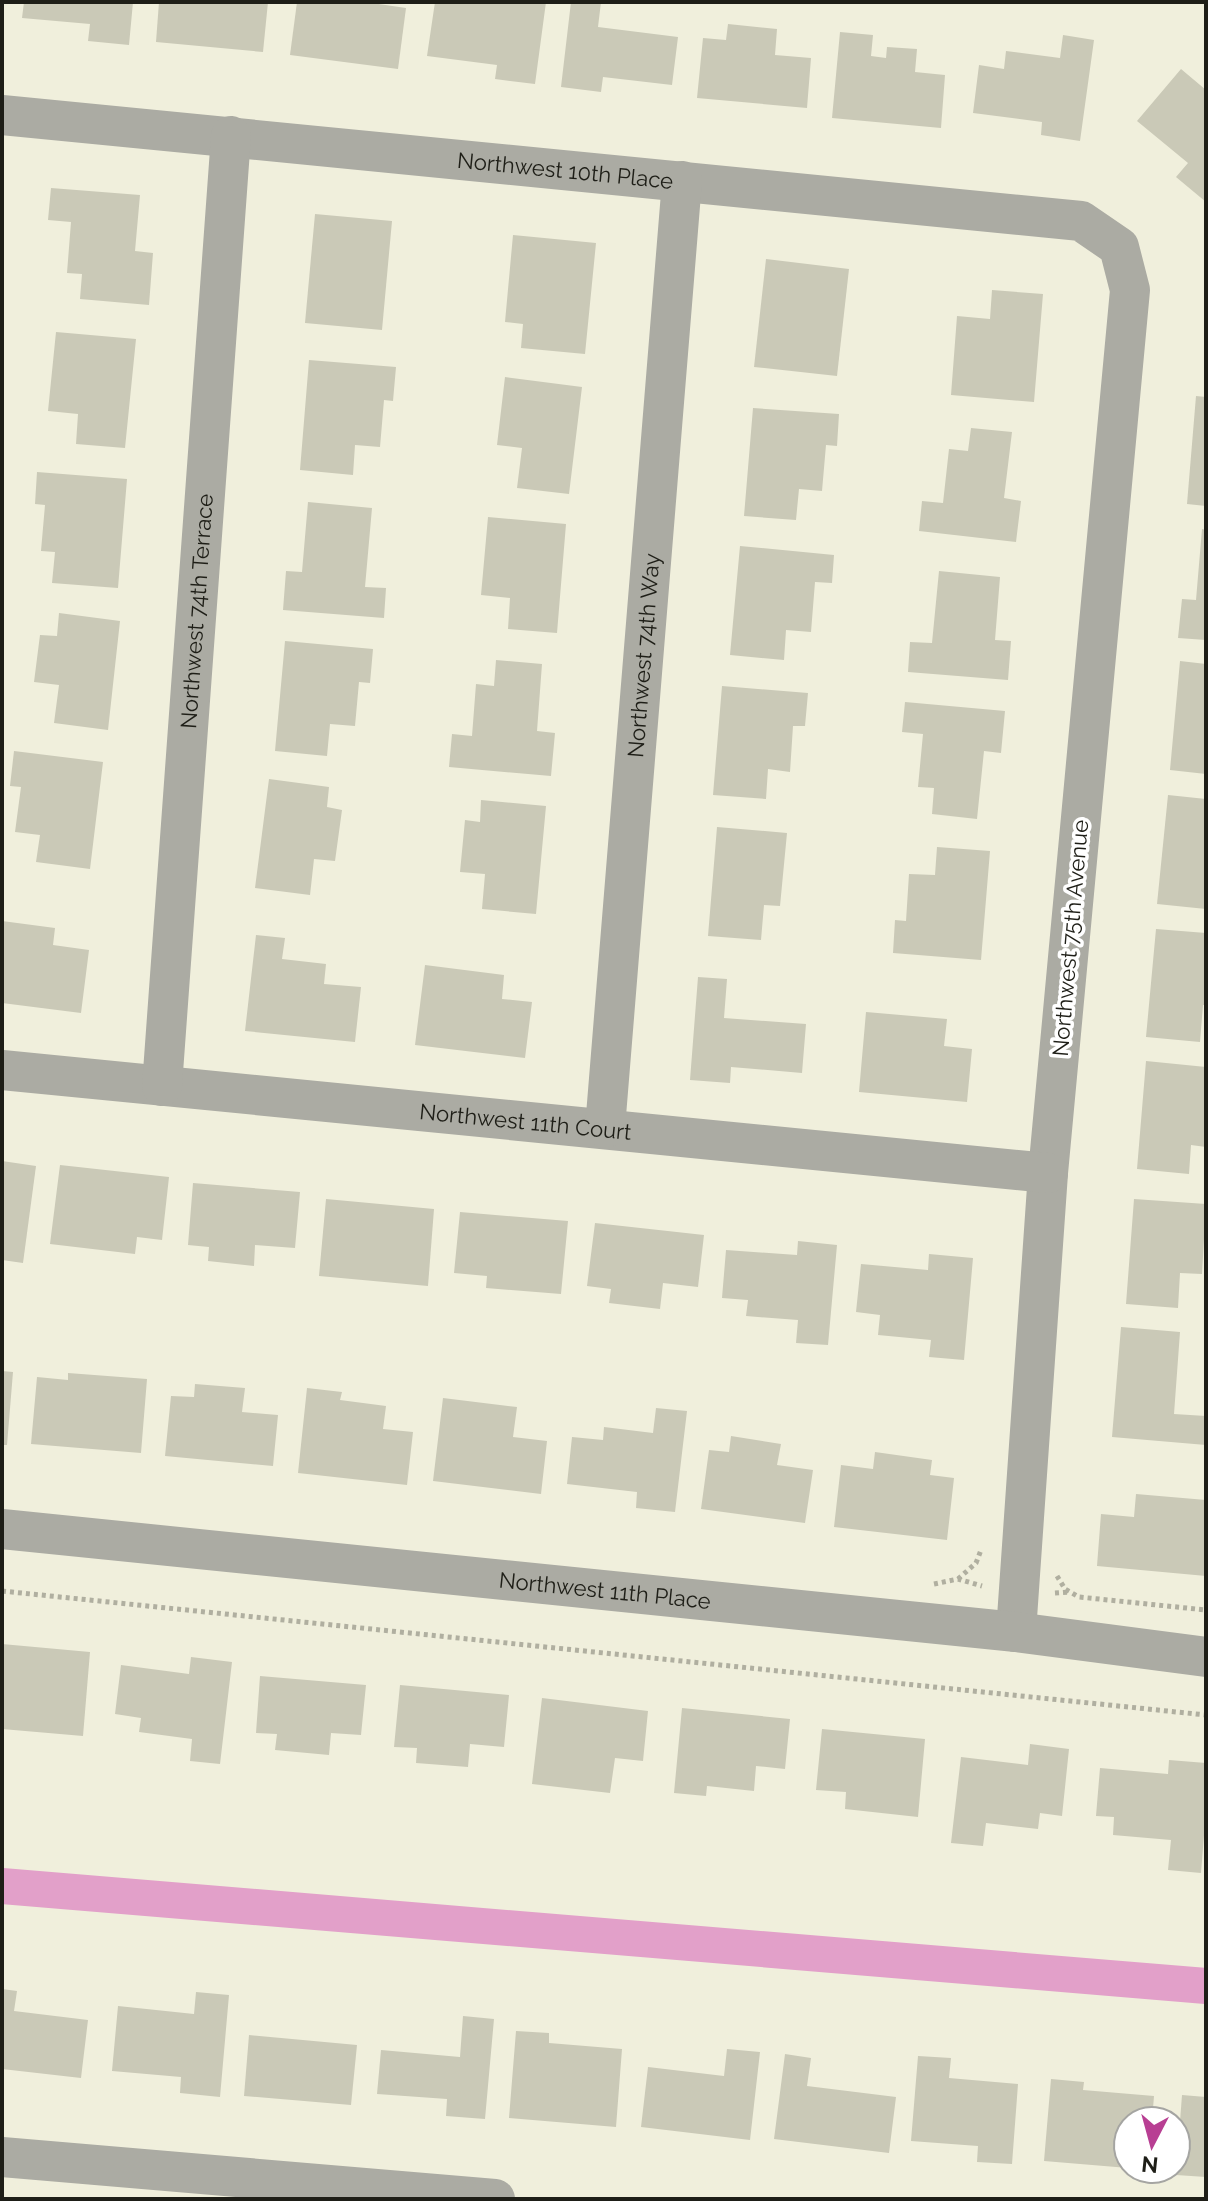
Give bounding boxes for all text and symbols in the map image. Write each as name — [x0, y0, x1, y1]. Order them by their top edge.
street label: Northwest 10th Place — [456, 147, 675, 194]
street label: Northwest 74th Terrace — [175, 493, 218, 730]
street label: Northwest 74th Way — [622, 552, 665, 759]
street label: Northwest 75th Avenue — [1047, 819, 1093, 1057]
street label: Northwest 11th Court — [418, 1098, 633, 1145]
street label: Northwest 11th Place — [498, 1567, 712, 1614]
north arrow — [1112, 2105, 1192, 2185]
text: N — [1140, 2151, 1160, 2179]

